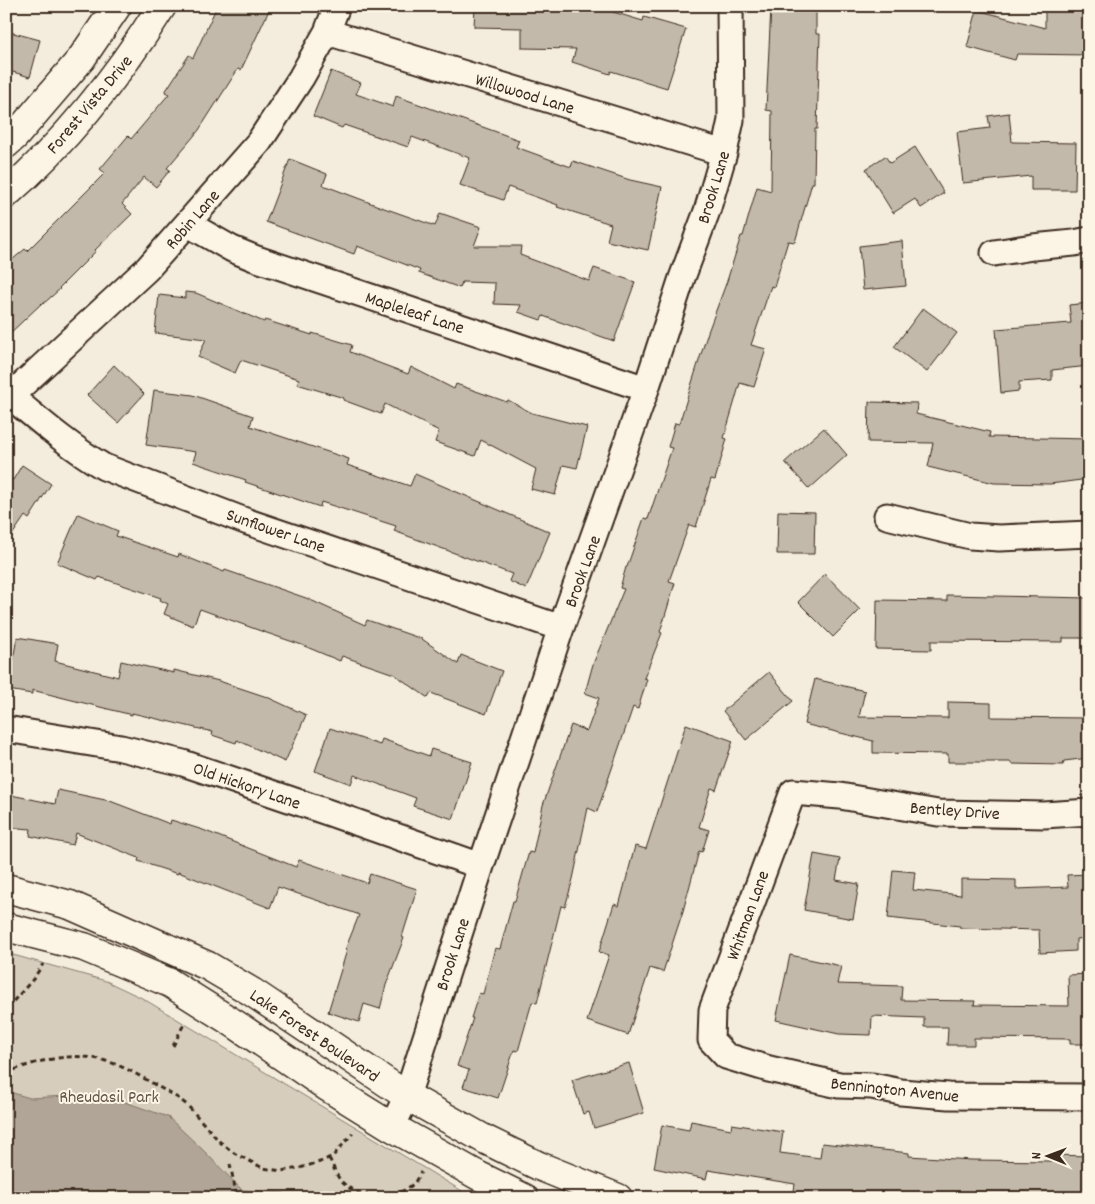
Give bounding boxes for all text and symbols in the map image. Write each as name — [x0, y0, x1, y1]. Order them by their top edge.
street label: Forest Vista Drive — [42, 51, 140, 161]
street label: Willowood Lane — [472, 68, 577, 122]
street label: Brook Lane — [693, 148, 738, 227]
street label: Robin Lane — [161, 185, 227, 256]
street label: Mapleleaf Lane — [362, 287, 467, 342]
street label: Sunflower Lane — [222, 504, 328, 561]
street label: Brook Lane — [560, 532, 609, 611]
street label: Old Hickory Lane — [189, 757, 303, 818]
street label: Bentley Drive — [909, 797, 1001, 828]
street label: Whitman Lane — [722, 867, 777, 964]
street label: Brook Lane — [431, 915, 478, 994]
street label: Lake Forest Boulevard — [244, 984, 384, 1090]
street label: Bennington Avenue — [829, 1072, 960, 1111]
park label: Rheudasil Park — [59, 1086, 159, 1111]
north arrow — [1022, 1132, 1072, 1182]
text: N — [1027, 1152, 1047, 1159]

